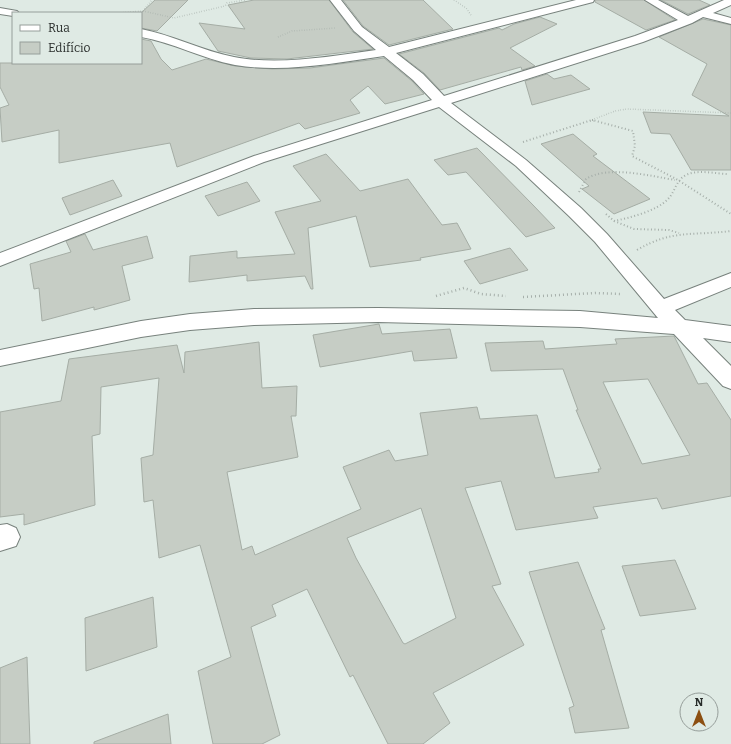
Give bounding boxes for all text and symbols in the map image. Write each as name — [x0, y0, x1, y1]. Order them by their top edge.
legend — [12, 12, 142, 64]
text: Rua — [48, 21, 70, 35]
text: Edifício — [48, 41, 90, 55]
north arrow — [679, 692, 719, 732]
text: N — [695, 696, 704, 709]

